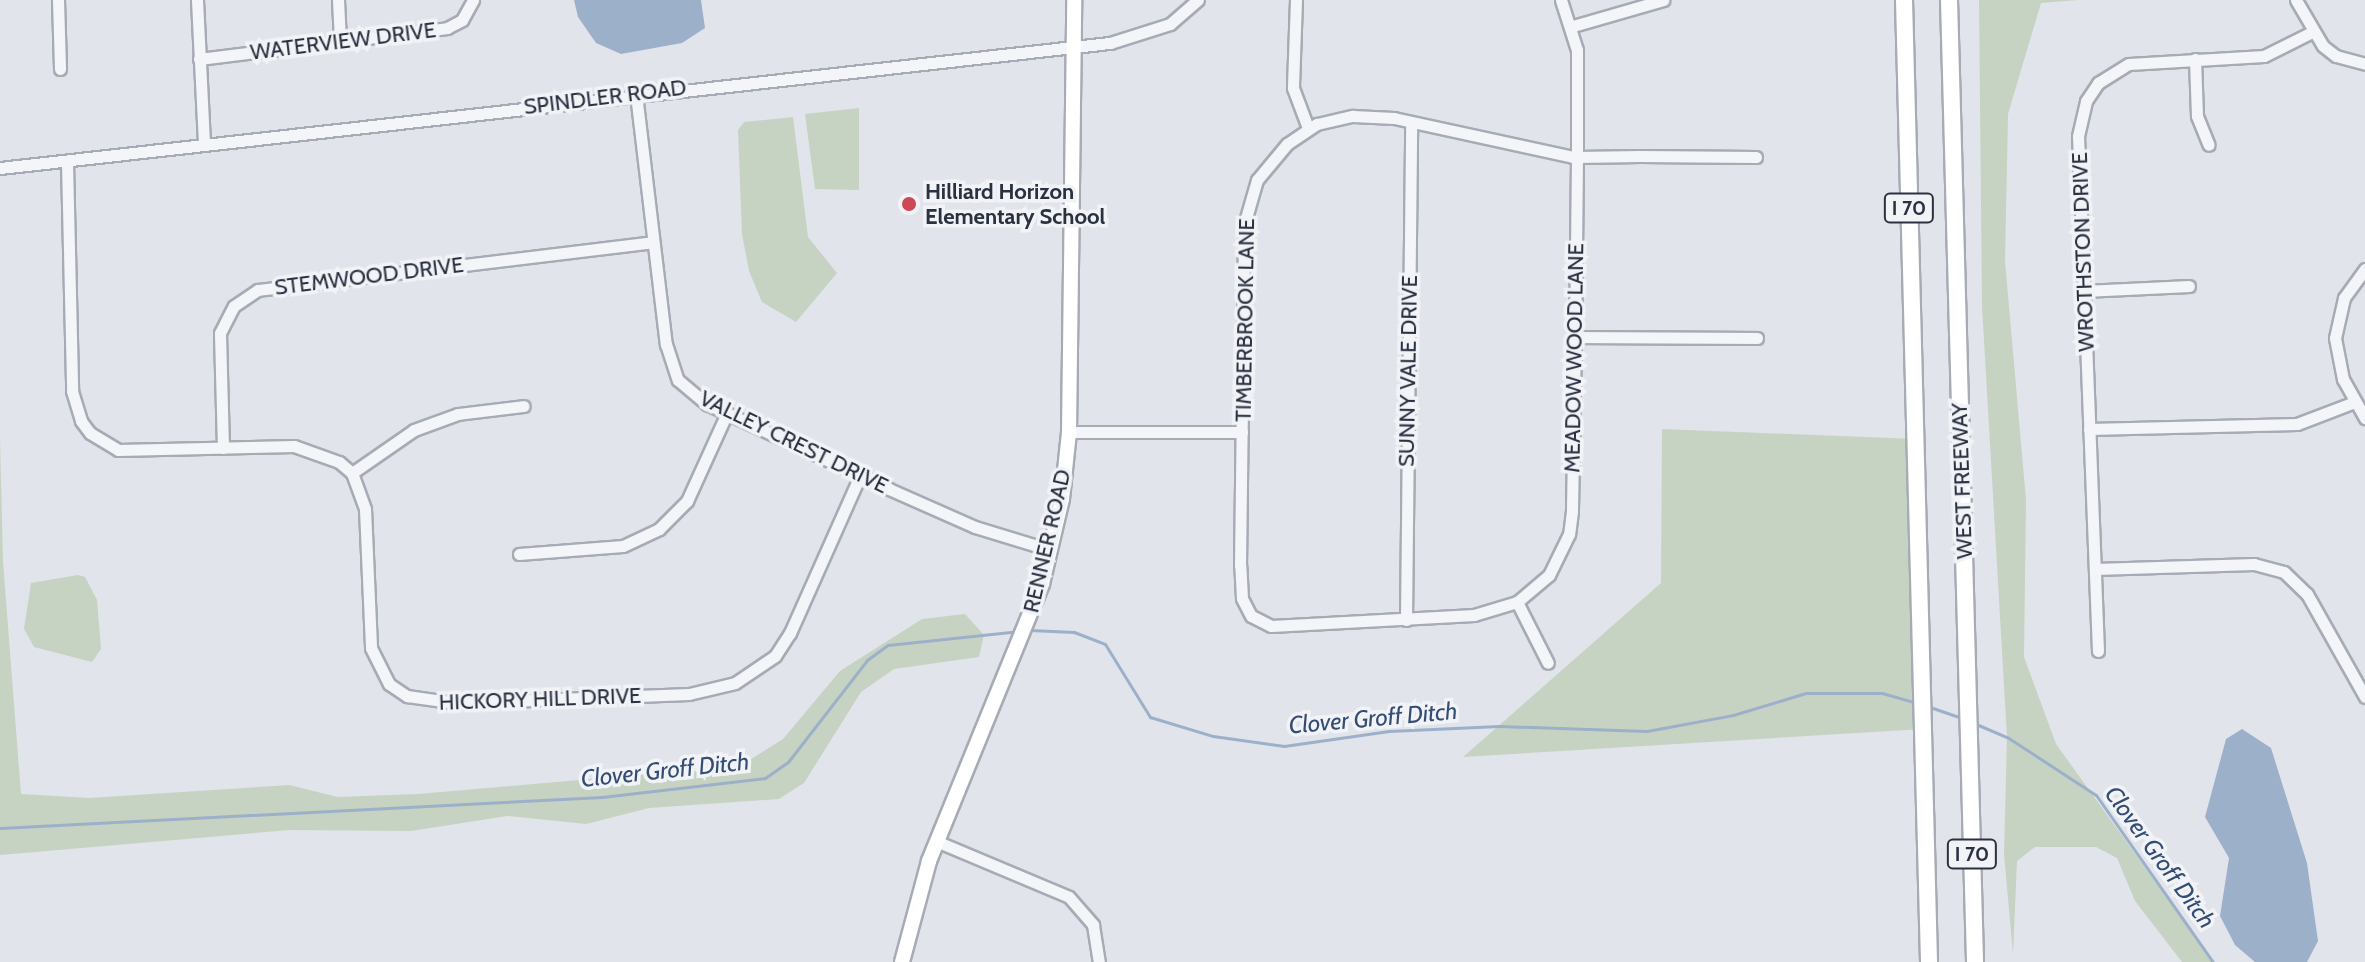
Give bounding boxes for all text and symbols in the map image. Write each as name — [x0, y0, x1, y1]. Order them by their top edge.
street label: WATERVIEW DRIVE — [249, 17, 437, 65]
street label: SPINDLER ROAD — [522, 74, 688, 120]
street label: WROTHSTON DRIVE — [2066, 152, 2100, 352]
place label: Hilliard Horizon Elementary School — [925, 178, 1105, 230]
road number: I 70 — [1883, 192, 1935, 224]
marker: Hilliard Horizon Elementary School — [900, 195, 918, 213]
street label: TIMBERBROOK LANE — [1230, 218, 1260, 422]
street label: MEADOW WOOD LANE — [1559, 243, 1589, 473]
street label: STEMWOOD DRIVE — [273, 251, 465, 301]
street label: SUNNY VALE DRIVE — [1393, 275, 1423, 467]
street label: VALLEY CREST DRIVE — [695, 385, 893, 499]
street label: WEST FREEWAY — [1946, 402, 1978, 560]
street label: RENNER ROAD — [1018, 467, 1076, 615]
street label: HICKORY HILL DRIVE — [438, 682, 642, 716]
water label: Clover Groff Ditch — [1288, 696, 1458, 740]
water label: Clover Groff Ditch — [579, 747, 751, 793]
water label: Clover Groff Ditch — [2099, 780, 2221, 934]
road number: I 70 — [1946, 838, 1998, 870]

